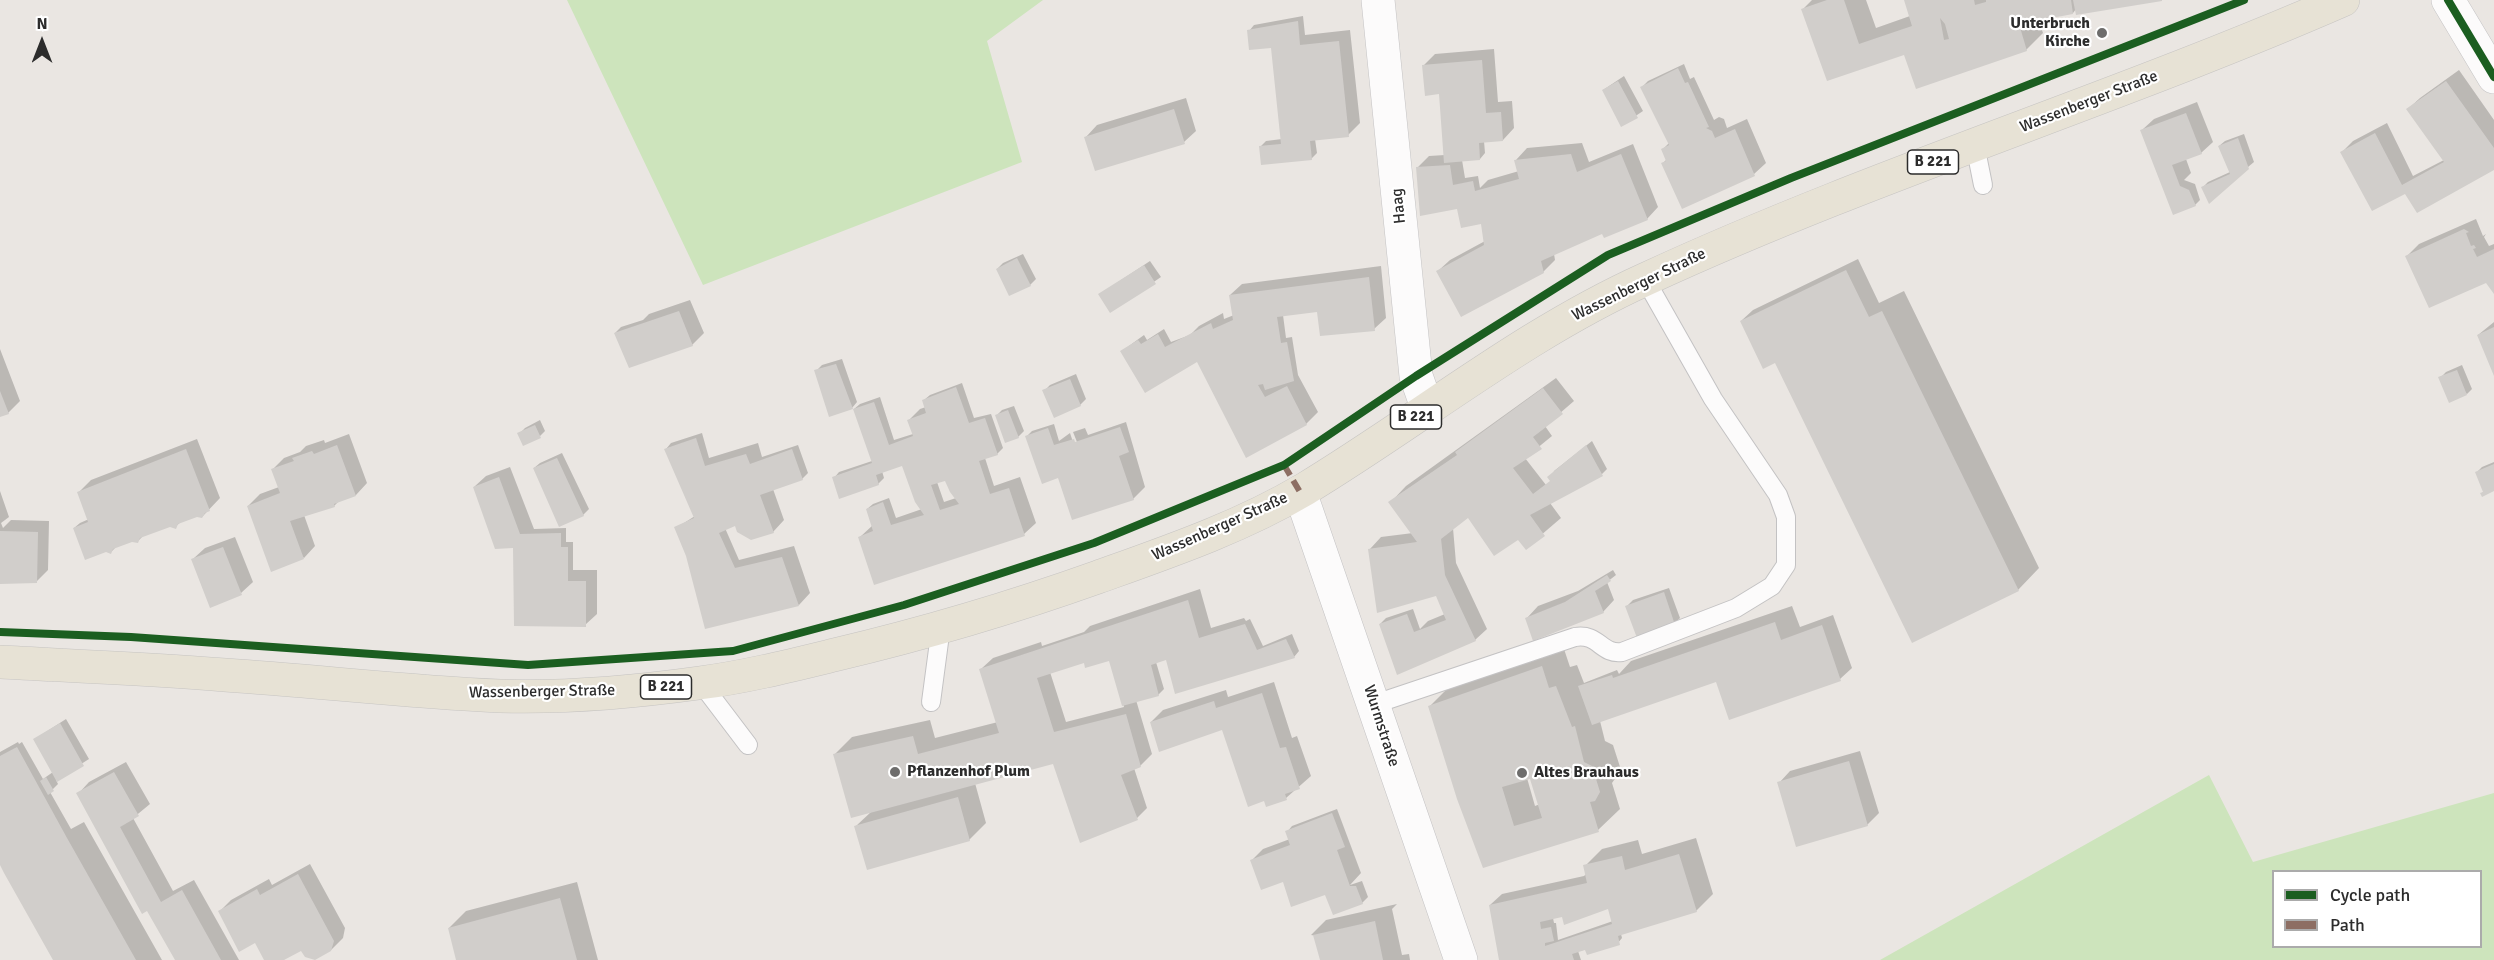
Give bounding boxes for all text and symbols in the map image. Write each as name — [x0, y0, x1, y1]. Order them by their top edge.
north arrow — [12, 12, 72, 72]
text: N — [36, 14, 48, 34]
place label: Unterbruch Kirche — [2010, 14, 2090, 52]
marker: Unterbruch Kirche — [2095, 26, 2109, 40]
street label: Wassenberger Straße — [2017, 67, 2161, 137]
road number: B 221 — [1908, 150, 1958, 174]
street label: Haag — [1388, 187, 1410, 225]
street label: Wassenberger Straße — [1569, 244, 1709, 326]
road number: B 221 — [1390, 405, 1442, 429]
street label: Wassenberger Straße — [1149, 488, 1291, 566]
road number: B 221 — [640, 675, 692, 699]
street label: Wassenberger Straße — [469, 681, 615, 703]
street label: Wurmstraße — [1359, 683, 1403, 769]
place label: Pflanzenhof Plum — [907, 762, 1030, 782]
place label: Altes Brauhaus — [1534, 763, 1639, 783]
marker: Pflanzenhof Plum — [888, 765, 902, 779]
marker: Altes Brauhaus — [1515, 766, 1529, 780]
legend — [2272, 870, 2482, 948]
text: Cycle path — [2330, 884, 2410, 906]
text: Path — [2330, 914, 2365, 936]

